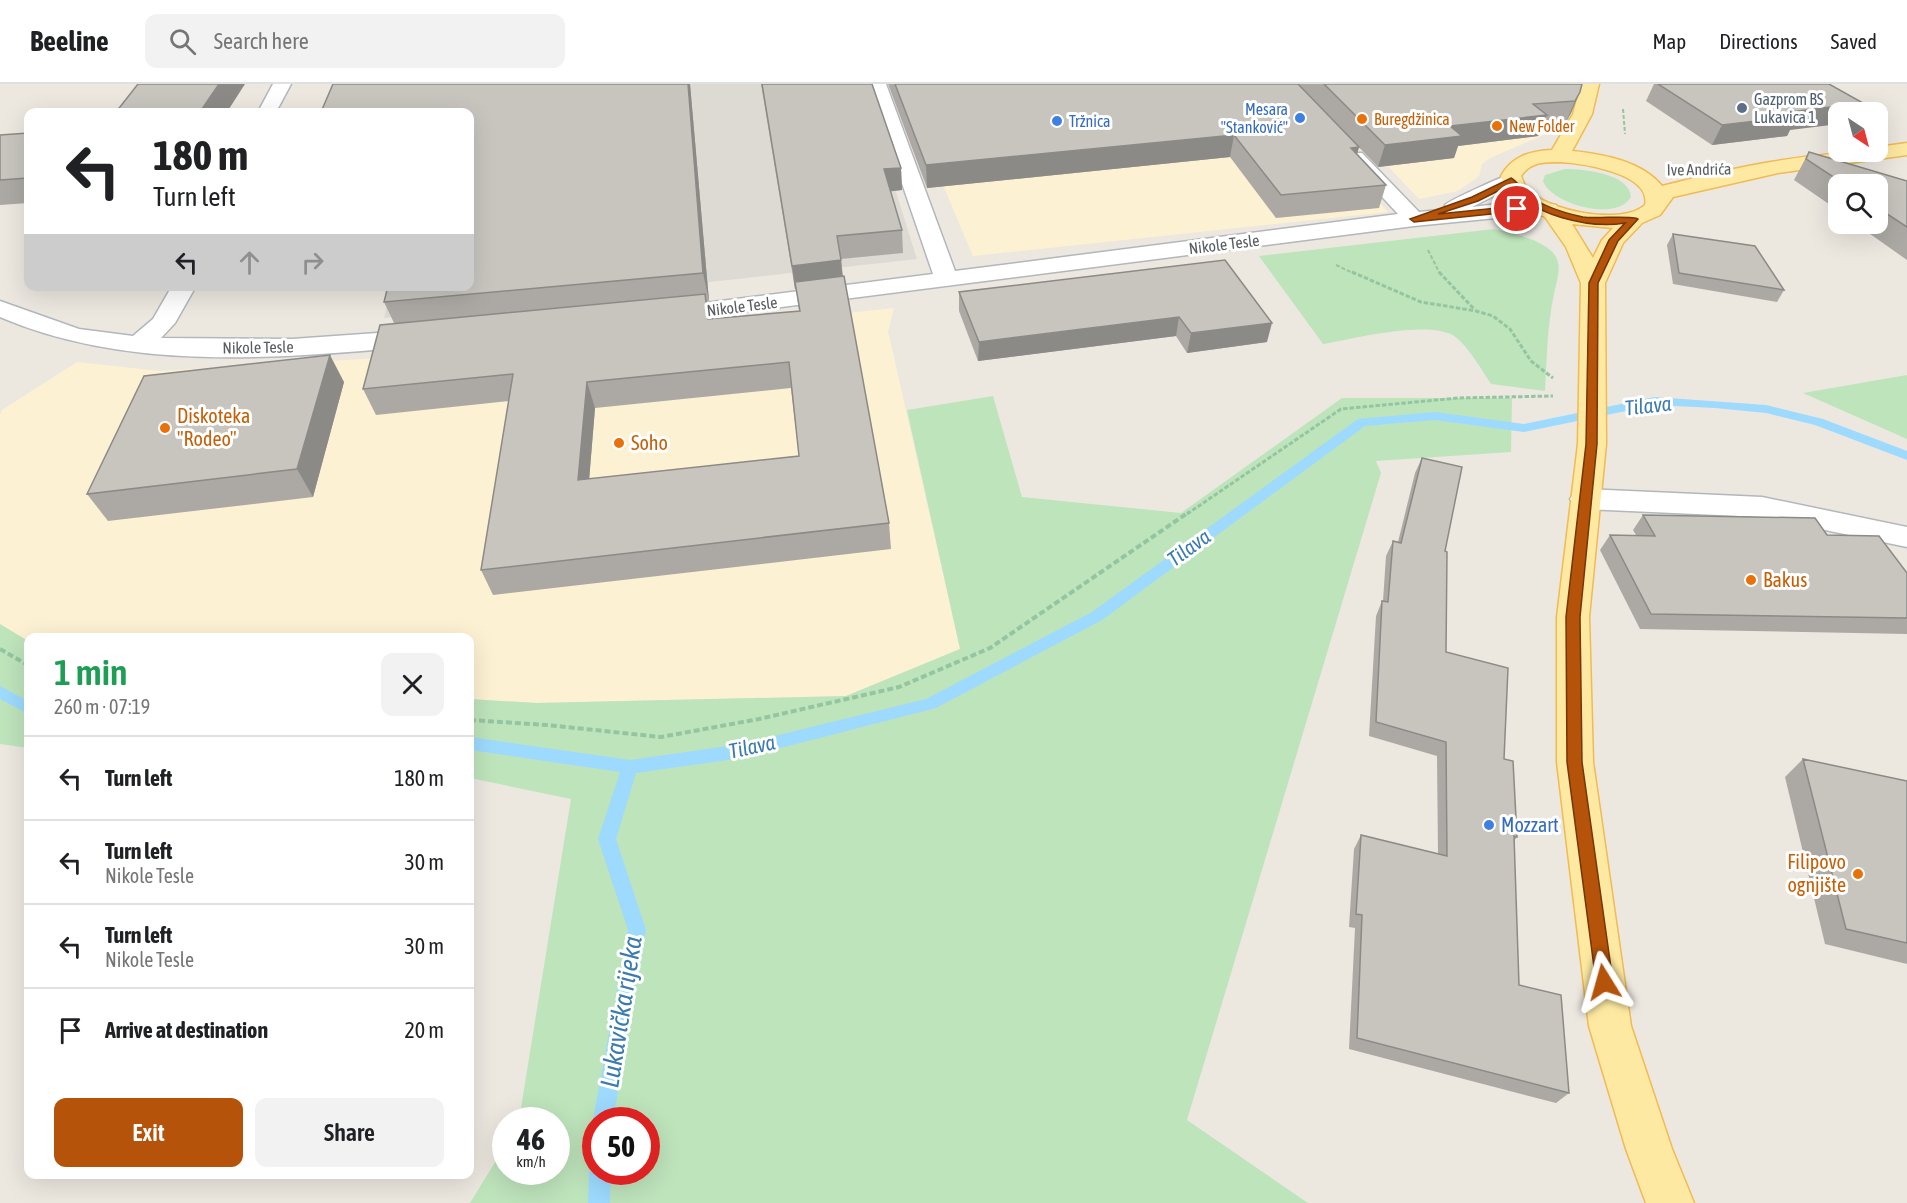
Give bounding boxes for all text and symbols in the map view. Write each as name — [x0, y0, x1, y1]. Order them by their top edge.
search box — [145, 14, 565, 68]
text: Beeline — [30, 25, 109, 57]
icon: search — [166, 25, 199, 58]
text: Search here — [214, 28, 309, 54]
text: Map — [1652, 29, 1686, 53]
text: Directions — [1719, 29, 1798, 53]
text: Saved — [1831, 29, 1877, 53]
place label: Gazprom BS Lukavica 1 — [1754, 90, 1824, 126]
place label: Mesara "Stanković" — [1221, 100, 1288, 136]
marker: Gazprom BS Lukavica 1 — [1735, 101, 1749, 115]
north arrow — [1828, 102, 1888, 162]
map controls — [1828, 102, 1888, 234]
place label: Buregdžinica — [1374, 110, 1450, 129]
marker: Mesara "Stanković" — [1293, 111, 1307, 125]
place label: Tržnica — [1069, 112, 1110, 130]
marker: Buregdžinica — [1355, 112, 1369, 126]
marker: Tržnica — [1050, 114, 1064, 128]
place label: New Folder — [1509, 117, 1575, 135]
marker: New Folder — [1490, 119, 1504, 133]
text: 180 m — [153, 131, 248, 179]
icon: left — [54, 132, 132, 210]
street label: Ive Andrića — [1666, 159, 1732, 179]
button: search — [1828, 174, 1888, 234]
text: Turn left — [153, 181, 236, 212]
pin — [1491, 183, 1542, 234]
icon: arrive — [1500, 192, 1533, 225]
street label: Nikole Tesle — [1188, 231, 1260, 257]
icon: left — [170, 246, 203, 279]
icon: ahead — [233, 246, 266, 279]
icon: right — [296, 246, 329, 279]
street label: Nikole Tesle — [706, 293, 778, 319]
street label: Nikole Tesle — [222, 337, 294, 357]
water label: Tilava — [1623, 391, 1673, 419]
place label: Diskoteka "Rodeo" — [177, 404, 250, 450]
marker: Diskoteka "Rodeo" — [158, 421, 172, 435]
place label: Soho — [631, 431, 668, 454]
marker: Soho — [612, 436, 626, 450]
water label: Tilava — [1162, 524, 1215, 571]
place label: Bakus — [1763, 568, 1807, 591]
marker: Bakus — [1744, 573, 1758, 587]
text: 1 min — [54, 651, 128, 693]
button: close — [381, 653, 444, 716]
text: 260 m · 07:19 — [54, 695, 150, 718]
water label: Tilava — [726, 729, 777, 763]
icon: left — [54, 762, 87, 795]
text: Turn left — [105, 765, 172, 791]
text: 180 m — [394, 765, 444, 791]
place label: Mozzart — [1501, 813, 1559, 836]
marker: Mozzart — [1482, 818, 1496, 832]
text: Turn left — [105, 838, 172, 864]
icon: left — [54, 846, 87, 879]
text: 30 m — [404, 849, 444, 875]
place label: Filipovo ognjište — [1787, 850, 1846, 896]
text: Nikole Tesle — [105, 864, 194, 887]
marker: Filipovo ognjište — [1851, 867, 1865, 881]
text: Turn left — [105, 922, 172, 948]
icon: left — [54, 930, 87, 963]
text: 30 m — [404, 933, 444, 959]
water label: Lukavička rijeka — [594, 934, 648, 1090]
text: Nikole Tesle — [105, 948, 194, 971]
position arrow — [1572, 950, 1636, 1014]
icon: arrive — [54, 1014, 87, 1047]
text: Arrive at destination — [105, 1017, 268, 1043]
text: 20 m — [404, 1017, 444, 1043]
button: Exit — [54, 1098, 243, 1167]
button: Share — [255, 1098, 444, 1167]
speed limit sign: 50 — [582, 1107, 660, 1185]
text: 46 — [517, 1122, 545, 1156]
text: km/h — [516, 1153, 546, 1170]

